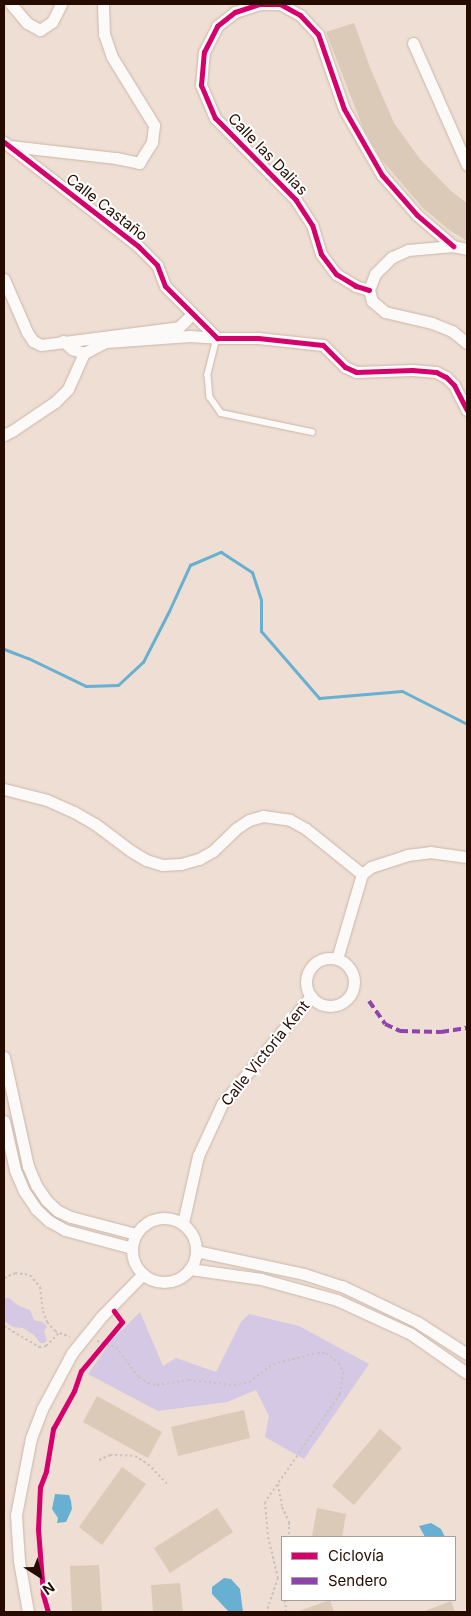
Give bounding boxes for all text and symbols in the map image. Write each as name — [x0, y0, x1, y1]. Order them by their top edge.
street label: Calle las Dalias — [224, 109, 312, 199]
street label: Calle Castaño — [63, 170, 151, 244]
street label: Calle Victoria Kent — [217, 997, 313, 1109]
legend — [281, 1536, 456, 1601]
text: Ciclovía — [328, 1546, 384, 1565]
north arrow — [15, 1551, 65, 1601]
text: Sendero — [328, 1571, 388, 1590]
text: N — [40, 1579, 58, 1599]

